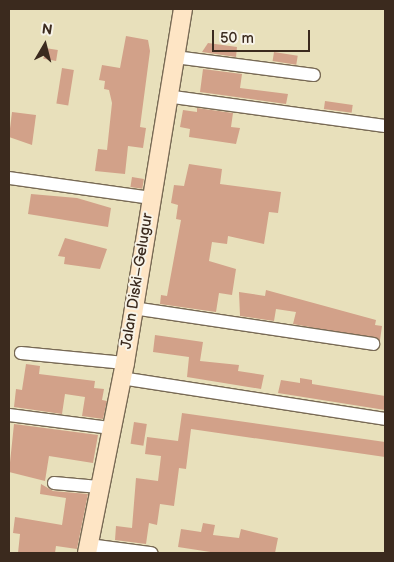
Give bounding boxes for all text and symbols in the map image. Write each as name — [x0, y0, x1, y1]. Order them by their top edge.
north arrow — [20, 20, 70, 70]
scale bar — [214, 20, 312, 52]
text: N — [41, 21, 54, 39]
text: 50 m — [220, 29, 254, 48]
street label: Jalan Diski–Gelugur — [117, 212, 157, 350]

